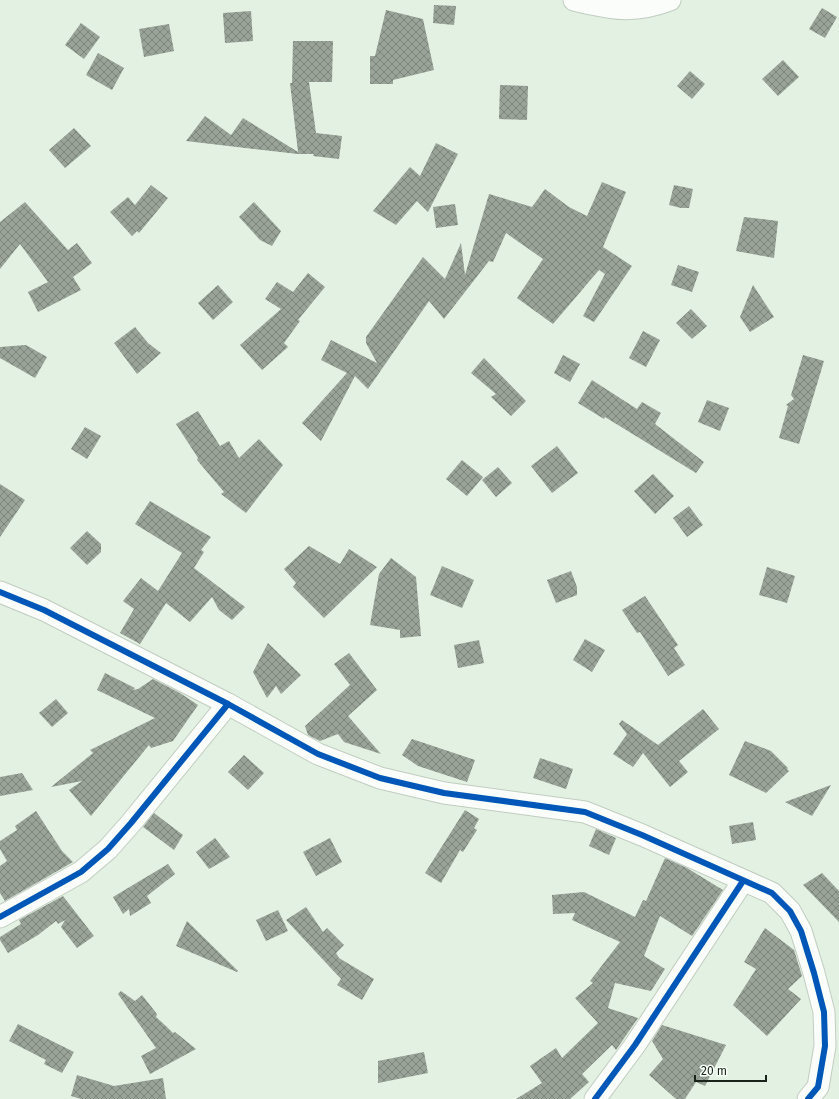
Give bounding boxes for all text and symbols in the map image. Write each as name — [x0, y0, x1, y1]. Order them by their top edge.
scale bar — [695, 1057, 766, 1083]
text: 20 m — [701, 1064, 727, 1078]

